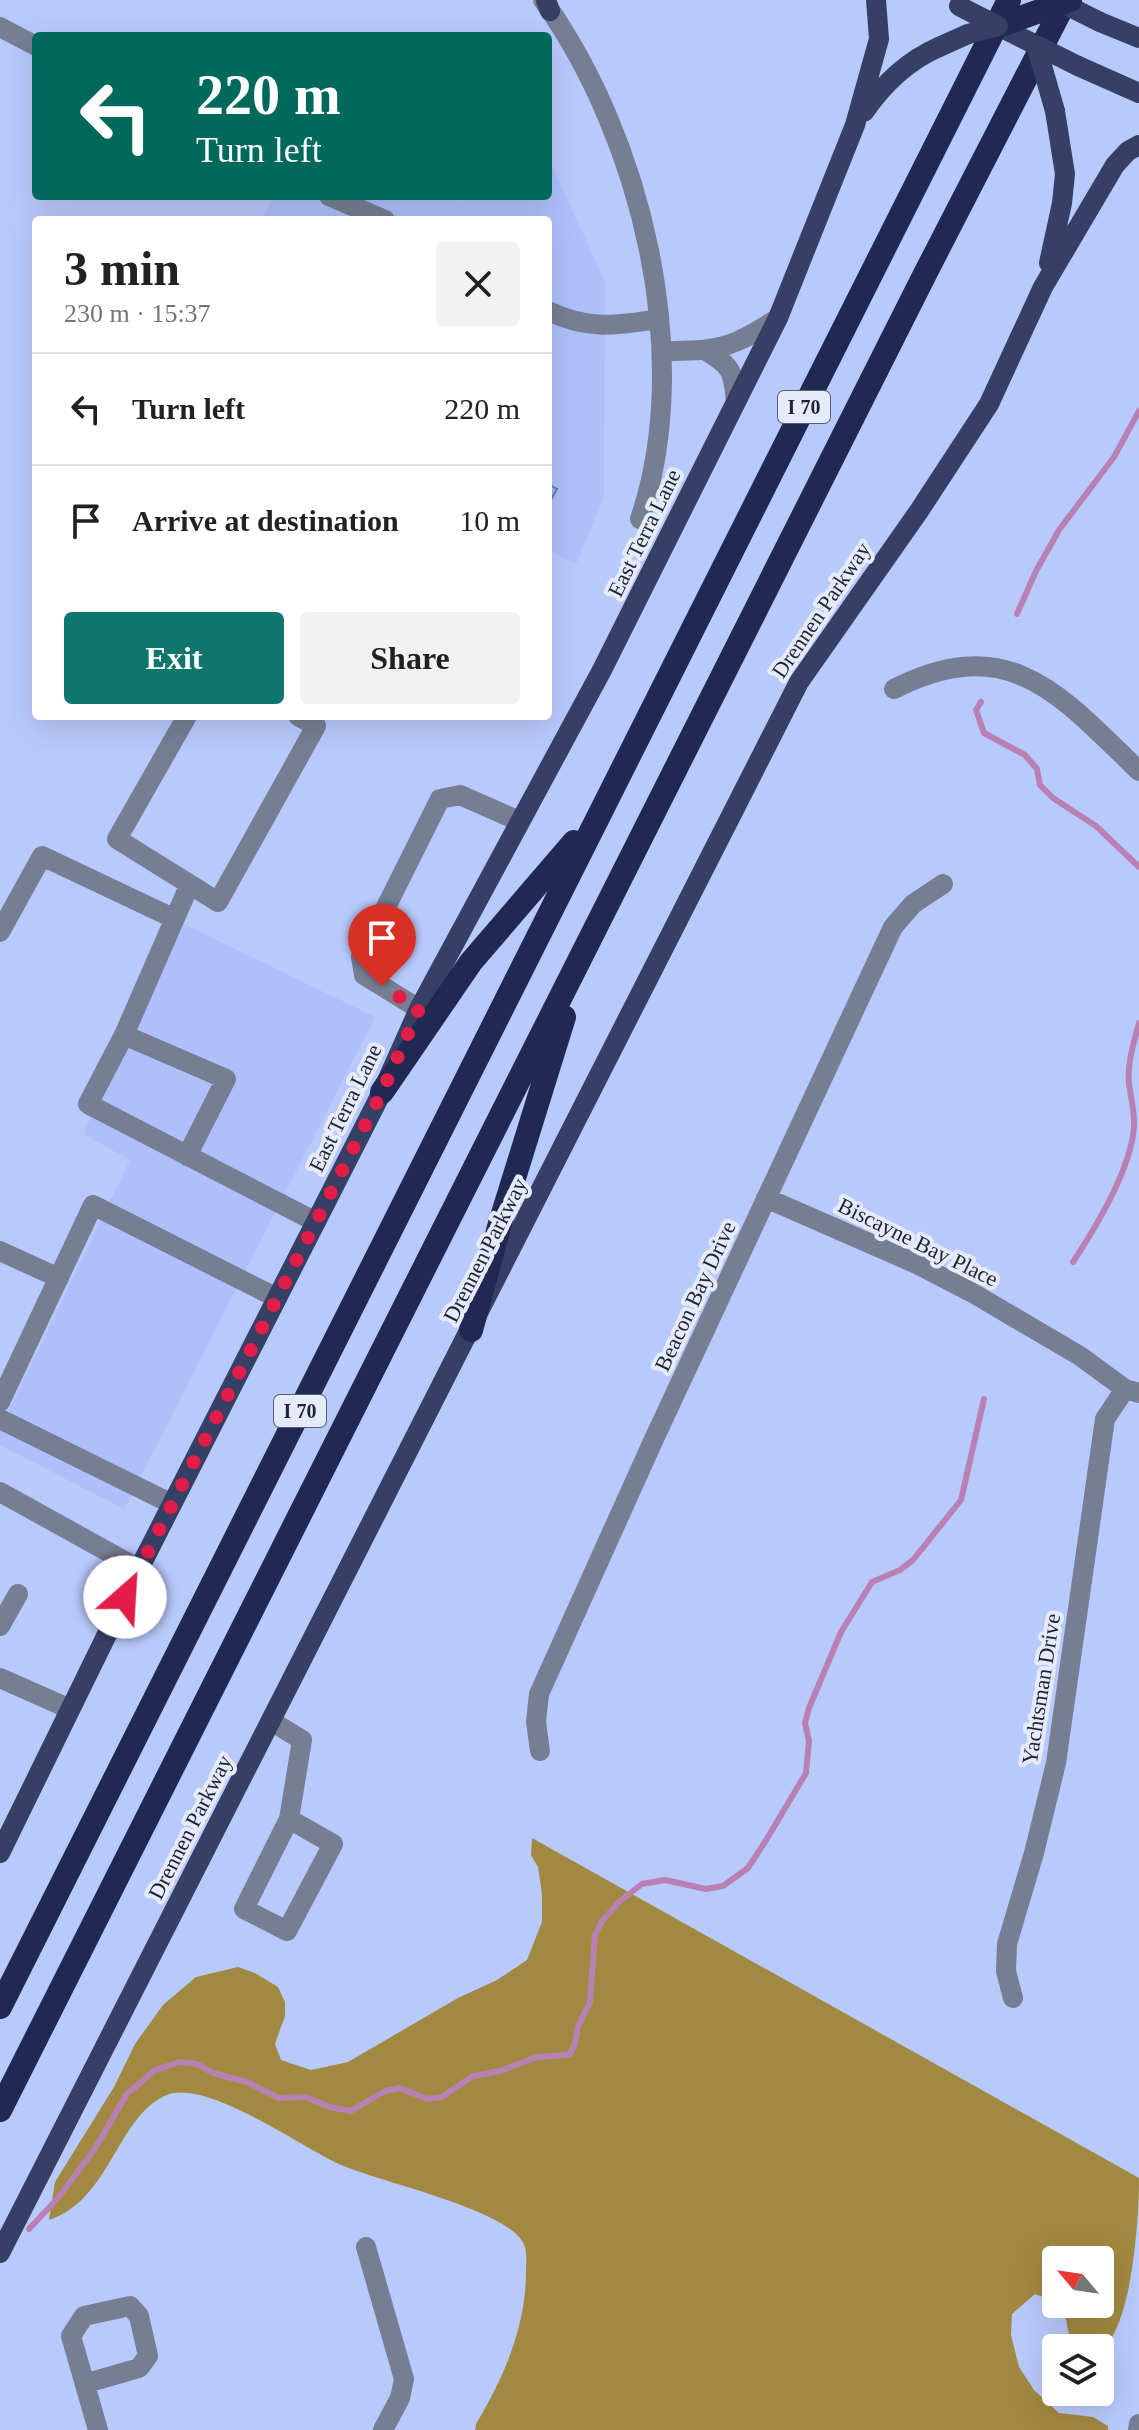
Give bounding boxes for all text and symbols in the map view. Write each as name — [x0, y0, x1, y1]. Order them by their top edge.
icon: left — [64, 64, 168, 168]
text: 220 m — [196, 64, 341, 126]
text: Turn left — [196, 130, 322, 170]
text: 3 min — [64, 242, 180, 295]
button: close — [436, 242, 520, 326]
text: 230 m · 15:37 — [64, 299, 211, 328]
icon: left — [64, 387, 108, 431]
road number: I 70 — [778, 391, 830, 423]
text: Turn left — [132, 392, 245, 425]
text: 220 m — [444, 392, 520, 425]
street label: East Terra Lane — [602, 465, 686, 601]
icon: arrive — [64, 499, 108, 543]
text: Arrive at destination — [132, 504, 399, 537]
text: 10 m — [459, 504, 520, 537]
street label: Drennen Parkway — [766, 537, 876, 683]
button: Exit — [64, 612, 284, 704]
button: Share — [300, 612, 520, 704]
pin — [348, 904, 416, 986]
icon: arrive — [360, 916, 404, 960]
street label: East Terra Lane — [303, 1040, 387, 1176]
street label: Drennen Parkway — [438, 1174, 532, 1326]
street label: Biscayne Bay Place — [834, 1192, 1002, 1292]
street label: Beacon Bay Drive — [649, 1217, 741, 1375]
road number: I 70 — [274, 1395, 326, 1427]
position arrow — [83, 1555, 167, 1639]
street label: Yachtsman Drive — [1017, 1612, 1065, 1766]
street label: Drennen Parkway — [143, 1751, 237, 1903]
north arrow — [1042, 2246, 1114, 2318]
map controls — [1042, 2246, 1114, 2406]
button: layers — [1042, 2334, 1114, 2406]

